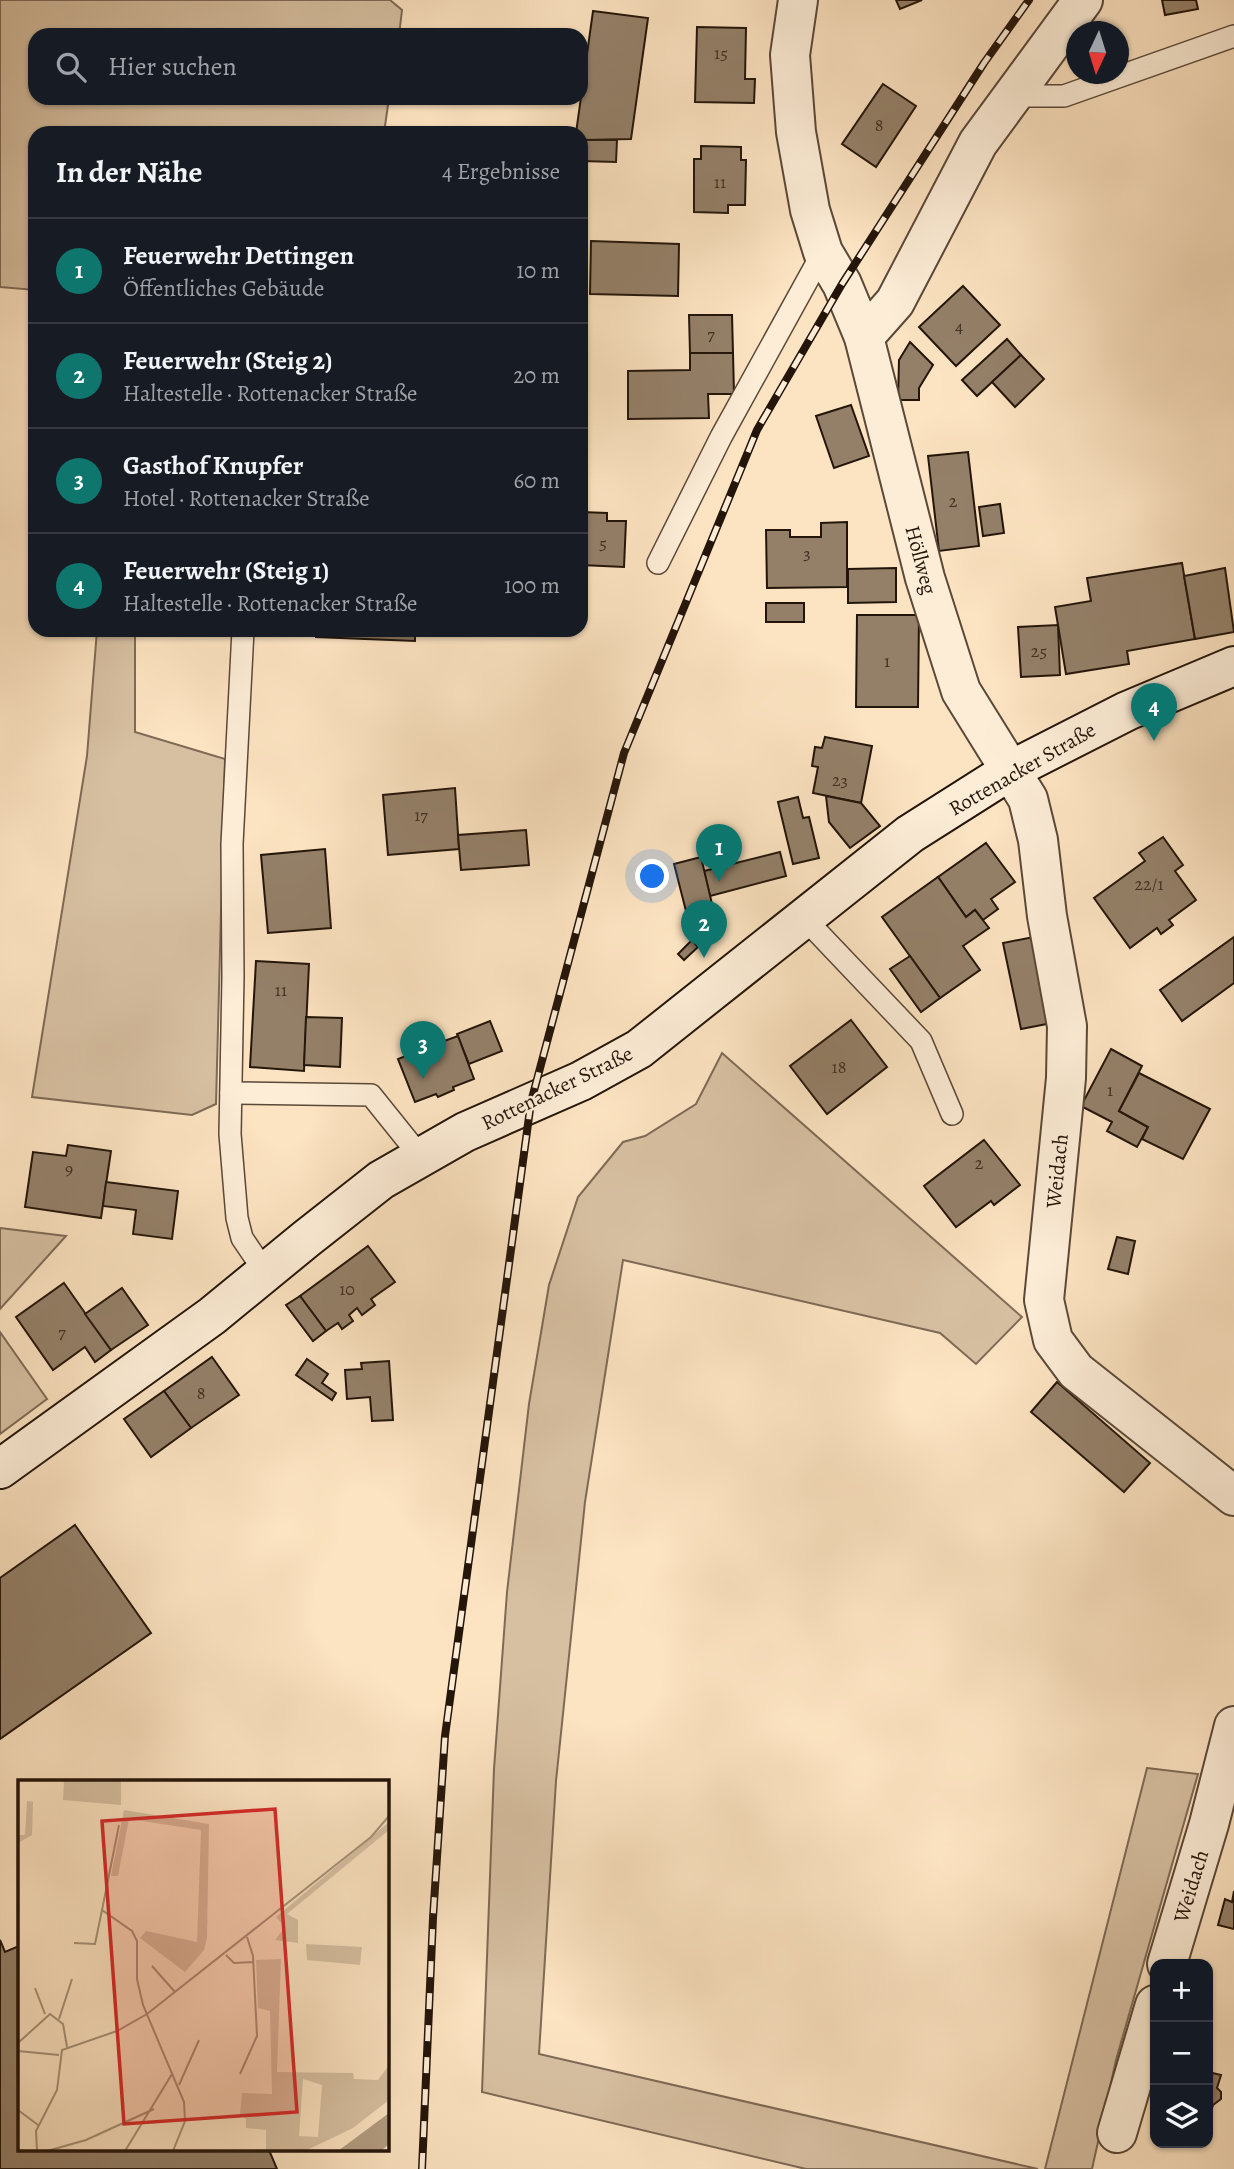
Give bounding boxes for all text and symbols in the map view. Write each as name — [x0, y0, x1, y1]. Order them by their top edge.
north arrow — [1066, 21, 1129, 84]
search box — [28, 28, 588, 105]
house number: 15 — [714, 41, 728, 65]
icon: search — [52, 48, 90, 86]
text: Hier suchen — [108, 49, 237, 84]
house number: 8 — [875, 113, 883, 137]
text: In der Nähe — [56, 152, 202, 192]
text: 4 Ergebnisse — [442, 156, 560, 187]
house number: 11 — [714, 170, 726, 194]
text: Feuerwehr Dettingen — [123, 238, 354, 273]
text: 1 — [75, 255, 83, 286]
text: 10 m — [516, 255, 560, 286]
text: Öffentliches Gebäude — [123, 273, 324, 304]
house number: 4 — [955, 314, 963, 338]
house number: 7 — [707, 322, 715, 346]
text: Feuerwehr (Steig 2) — [123, 343, 333, 378]
text: 2 — [73, 360, 85, 391]
text: 20 m — [513, 360, 560, 391]
text: Haltestelle · Rottenacker Straße — [123, 378, 417, 409]
text: Gasthof Knupfer — [123, 448, 304, 483]
text: 3 — [74, 465, 84, 496]
text: 60 m — [513, 465, 560, 496]
text: Hotel · Rottenacker Straße — [123, 483, 370, 514]
house number: 2 — [949, 489, 958, 513]
street label: Höllweg — [898, 522, 944, 598]
house number: 5 — [599, 531, 607, 555]
house number: 3 — [803, 541, 811, 565]
text: Feuerwehr (Steig 1) — [123, 553, 329, 588]
text: 4 — [74, 570, 84, 601]
text: 100 m — [504, 570, 560, 601]
text: Haltestelle · Rottenacker Straße — [123, 588, 417, 619]
house number: 25 — [1031, 639, 1047, 663]
house number: 1 — [884, 649, 890, 673]
pin: 4 — [1131, 683, 1177, 741]
street label: Rottenacker Straße — [943, 716, 1101, 822]
house number: 23 — [832, 768, 848, 792]
house number: 17 — [414, 803, 428, 827]
pin: 1 — [696, 824, 742, 882]
your location — [635, 859, 669, 893]
house number: 22/1 — [1134, 872, 1164, 896]
pin: 2 — [681, 900, 727, 958]
house number: 11 — [275, 978, 287, 1002]
pin: 3 — [400, 1021, 446, 1079]
street label: Rottenacker Straße — [477, 1039, 637, 1137]
house number: 18 — [832, 1055, 846, 1079]
house number: 1 — [1107, 1078, 1113, 1102]
street label: Weidach — [1039, 1132, 1075, 1211]
house number: 2 — [975, 1151, 984, 1175]
house number: 9 — [65, 1157, 73, 1181]
house number: 10 — [339, 1277, 355, 1301]
house number: 7 — [58, 1320, 66, 1344]
house number: 8 — [197, 1381, 205, 1405]
inset map — [18, 1780, 388, 2152]
street label: Weidach — [1166, 1846, 1215, 1927]
map controls — [1150, 1959, 1213, 2148]
button: + — [1150, 1959, 1213, 2022]
button: − — [1150, 2022, 1213, 2085]
button: layers — [1150, 2085, 1213, 2148]

